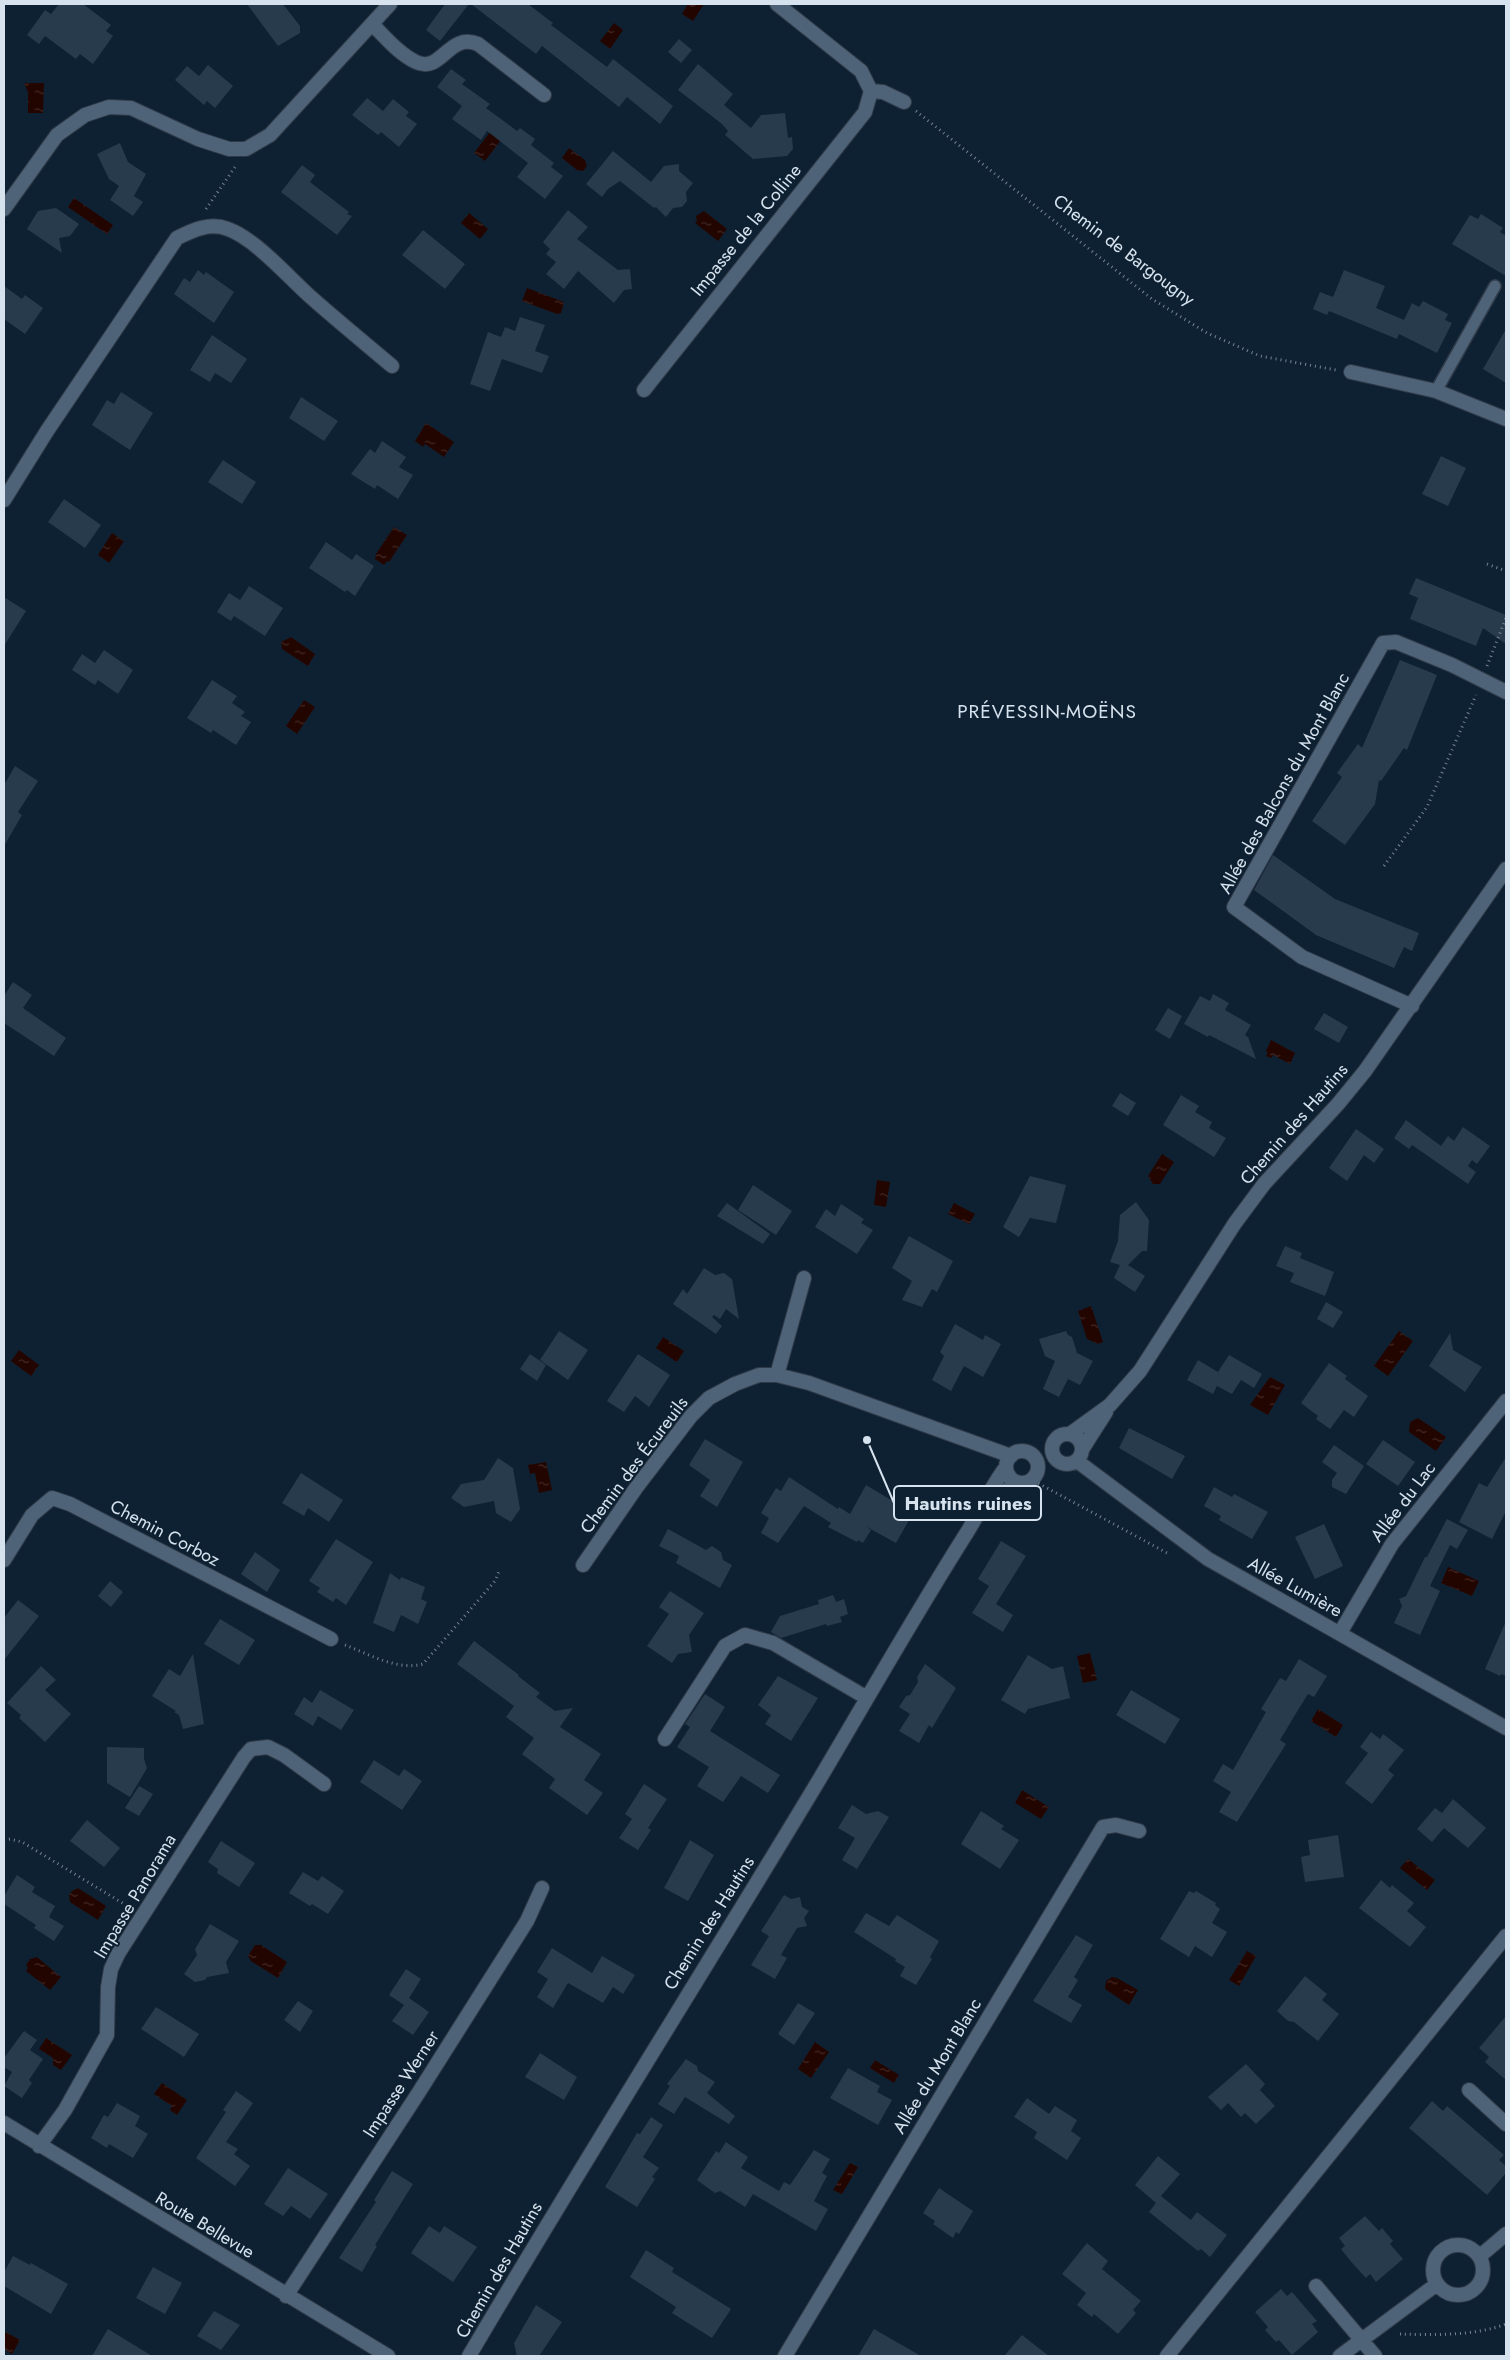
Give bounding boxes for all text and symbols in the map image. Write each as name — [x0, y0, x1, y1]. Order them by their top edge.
street label: Impasse de la Colline — [684, 158, 808, 302]
street label: Chemin de Bargougny — [1048, 188, 1200, 312]
street label: Allée des Balcons du Mont Blanc — [1212, 668, 1356, 898]
district label: PRÉVESSIN-MOËNS — [957, 698, 1137, 725]
street label: Chemin des Hautins — [1234, 1058, 1354, 1190]
street label: Chemin des Écureuils — [574, 1391, 694, 1539]
street label: Allée du Lac — [1364, 1456, 1442, 1548]
callout: Hautins ruines — [894, 1486, 1041, 1520]
text: Hautins ruines — [904, 1490, 1032, 1517]
street label: Chemin Corboz — [105, 1493, 225, 1573]
street label: Allée Lumière — [1243, 1550, 1347, 1624]
street label: Impasse Panorama — [87, 1829, 183, 1963]
street label: Chemin des Hautins — [657, 1851, 761, 1995]
street label: Allée du Mont Blanc — [886, 1993, 988, 2139]
street label: Impasse Werner — [357, 2025, 446, 2143]
street label: Route Bellevue — [150, 2185, 260, 2265]
street label: Chemin des Hautins — [449, 2197, 549, 2343]

